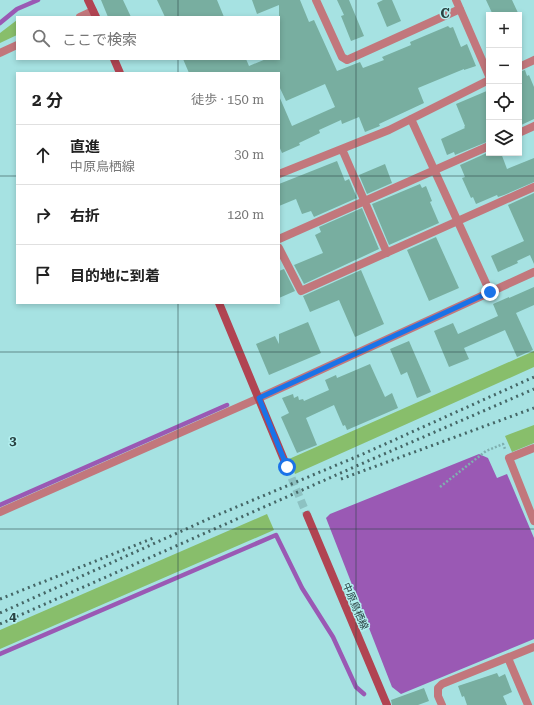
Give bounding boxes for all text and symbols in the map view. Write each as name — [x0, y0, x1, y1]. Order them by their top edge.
text: C — [440, 6, 450, 21]
map controls — [486, 12, 522, 156]
button: + — [486, 12, 522, 48]
search box — [16, 16, 280, 60]
icon: search — [30, 27, 52, 49]
text: ここで検索 — [62, 31, 137, 49]
button: − — [486, 48, 522, 84]
button: locate — [486, 84, 522, 120]
text: 2 分 — [32, 90, 63, 110]
text: 徒歩 · 150 m — [191, 92, 264, 107]
button: layers — [486, 120, 522, 156]
text: 直進 — [70, 138, 100, 156]
icon: ahead — [32, 144, 54, 166]
text: 30 m — [234, 147, 264, 162]
text: 中原鳥栖線 — [70, 159, 135, 174]
icon: right — [32, 204, 54, 226]
text: 右折 — [70, 207, 100, 225]
text: 120 m — [227, 207, 264, 222]
icon: arrive — [32, 264, 54, 286]
text: 目的地に到着 — [70, 267, 160, 285]
route end — [481, 283, 499, 301]
text: 3 — [9, 433, 17, 448]
route start — [278, 458, 296, 476]
street label: 中原鳥栖線 — [341, 581, 370, 631]
text: 4 — [9, 609, 17, 624]

